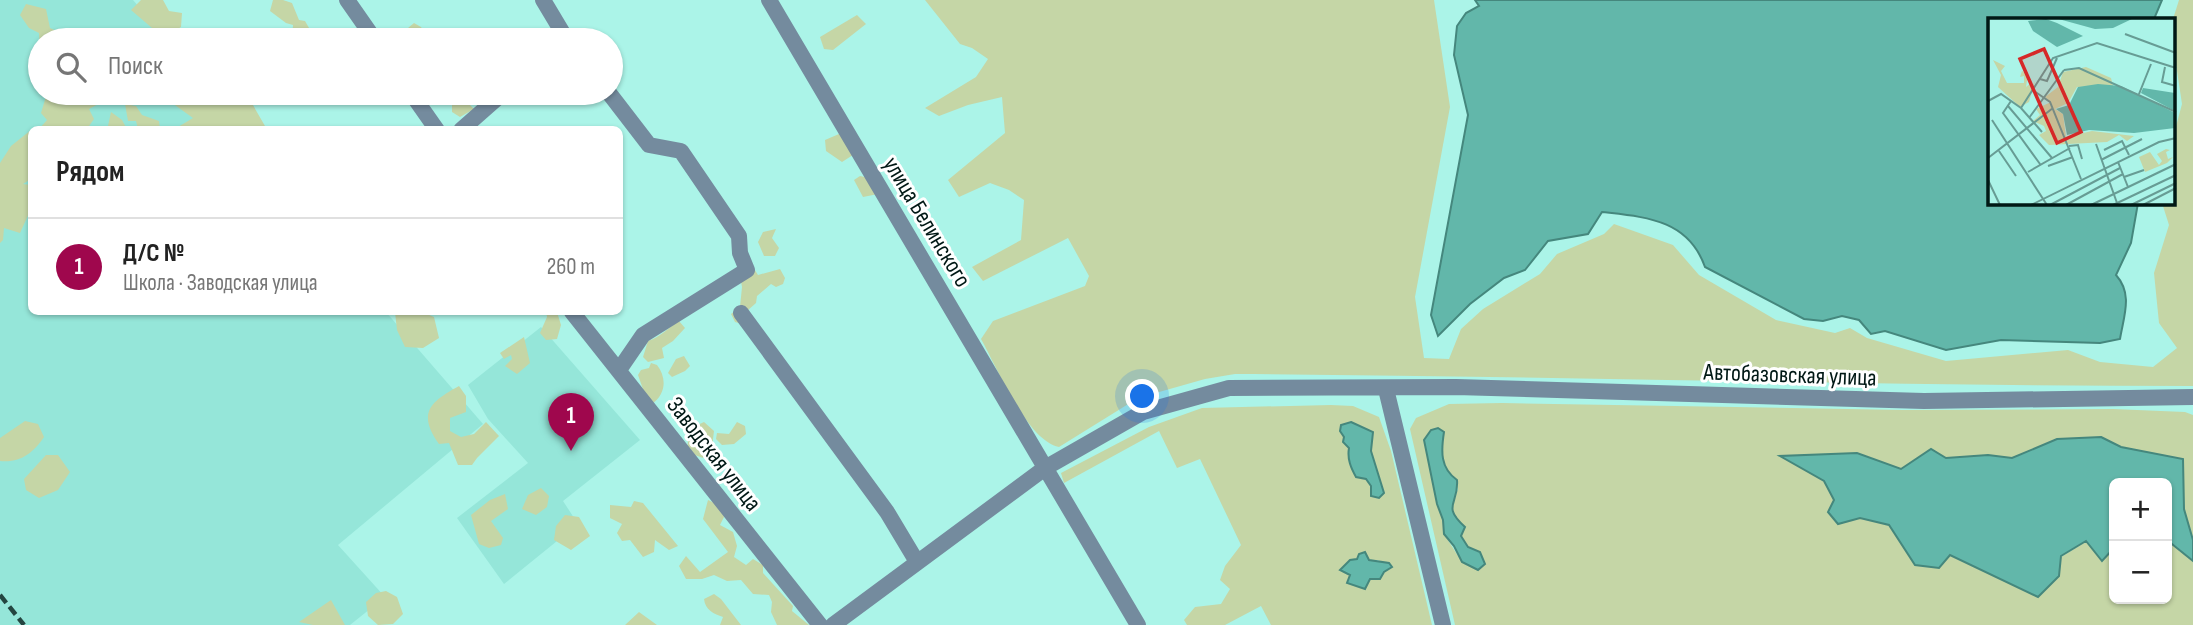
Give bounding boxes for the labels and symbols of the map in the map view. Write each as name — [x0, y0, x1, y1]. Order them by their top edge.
inset map — [1988, 18, 2176, 205]
street label: улица Белинского — [877, 152, 977, 292]
street label: Автобазовская улица — [1702, 357, 1877, 393]
your location — [1125, 379, 1159, 413]
street label: Заводская улица — [661, 391, 767, 517]
pin: 1 — [548, 393, 594, 451]

